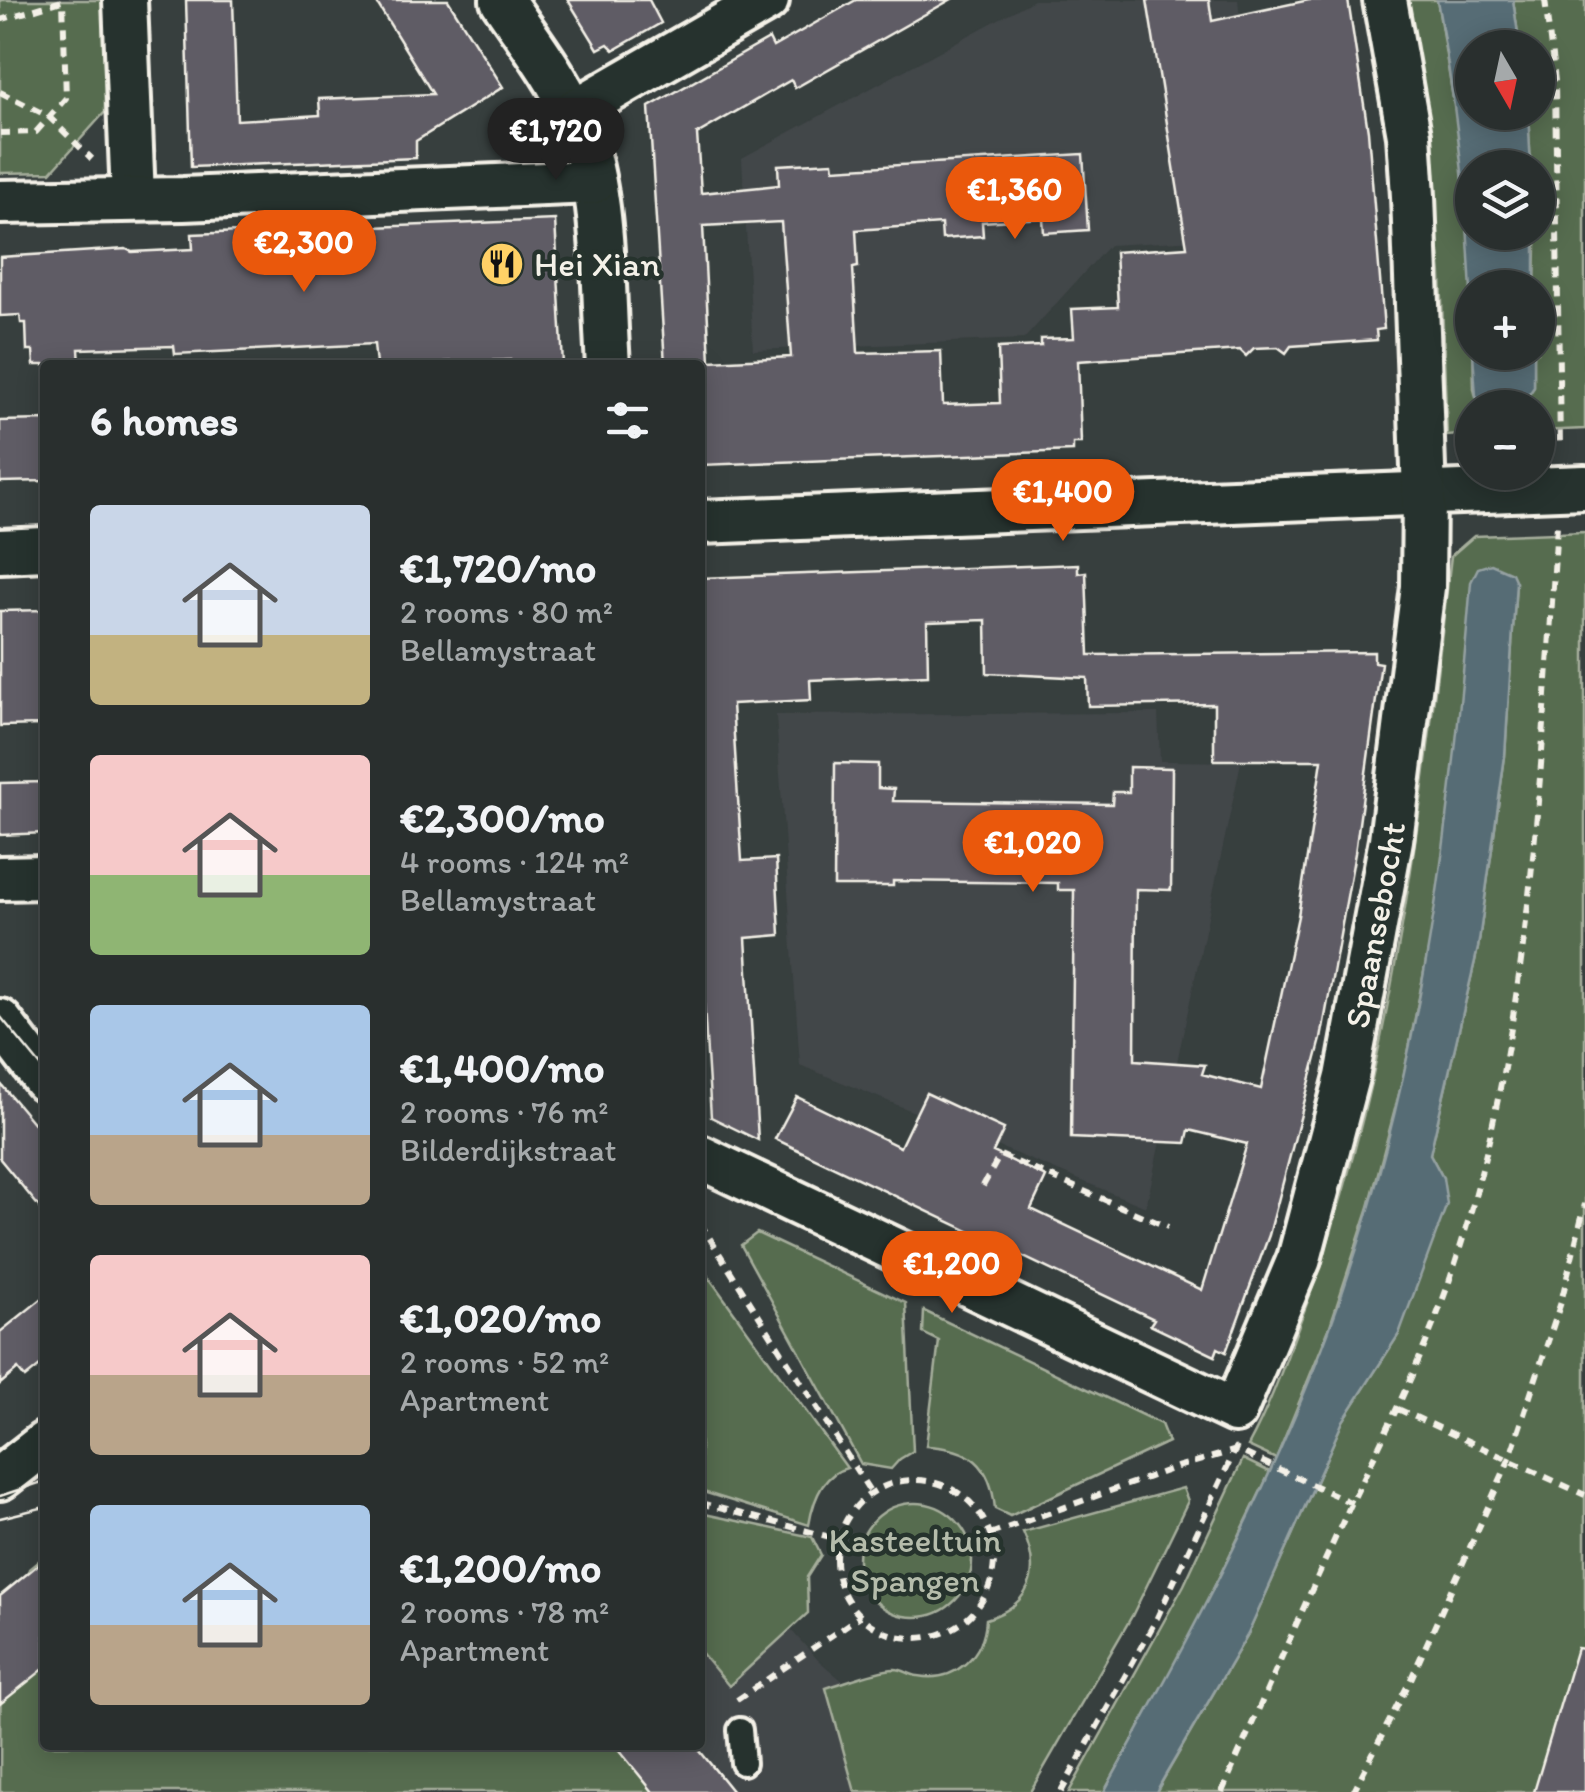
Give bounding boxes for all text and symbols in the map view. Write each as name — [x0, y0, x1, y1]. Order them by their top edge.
north arrow — [1455, 30, 1555, 130]
map controls — [1455, 30, 1555, 490]
pin: €1,720 — [475, 98, 637, 183]
text: €1,720 — [509, 111, 603, 149]
button: layers — [1455, 150, 1555, 250]
pin: €1,360 — [934, 157, 1096, 242]
text: €1,360 — [968, 170, 1062, 208]
pin: €2,300 — [223, 210, 385, 295]
text: €2,300 — [254, 223, 354, 261]
restaurant icon: Hei Xian — [479, 241, 525, 287]
place label: Hei Xian — [534, 243, 660, 285]
button: + — [1455, 270, 1555, 370]
button: − — [1455, 390, 1555, 490]
icon: filters — [600, 393, 655, 448]
text: 6 homes — [90, 395, 238, 446]
pin: €1,400 — [982, 459, 1144, 544]
text: €1,400 — [1013, 472, 1113, 510]
text: €1,720/mo — [400, 542, 597, 593]
icon: home — [170, 545, 290, 665]
text: 2 rooms · 80 m² — [400, 593, 613, 631]
text: Bellamystraat — [400, 631, 596, 669]
text: €2,300/mo — [400, 792, 605, 843]
icon: home — [170, 795, 290, 915]
pin: €1,020 — [952, 810, 1114, 895]
street label: Spaansebocht — [1336, 820, 1414, 1031]
text: €1,020 — [985, 823, 1081, 861]
text: 4 rooms · 124 m² — [400, 843, 629, 881]
text: Bellamystraat — [400, 881, 596, 919]
text: €1,400/mo — [400, 1042, 605, 1093]
icon: home — [170, 1045, 290, 1165]
text: 2 rooms · 76 m² — [400, 1093, 609, 1131]
text: Bilderdijkstraat — [400, 1131, 617, 1169]
pin: €1,200 — [871, 1231, 1033, 1316]
text: €1,200 — [904, 1244, 1000, 1282]
text: €1,020/mo — [400, 1292, 602, 1343]
icon: home — [170, 1295, 290, 1415]
text: 2 rooms · 52 m² — [400, 1343, 609, 1381]
text: Apartment — [400, 1381, 549, 1419]
park label: Kasteeltuin Spangen — [829, 1519, 1002, 1601]
text: €1,200/mo — [400, 1542, 602, 1593]
icon: home — [170, 1545, 290, 1665]
text: 2 rooms · 78 m² — [400, 1593, 609, 1631]
text: Apartment — [400, 1631, 549, 1669]

